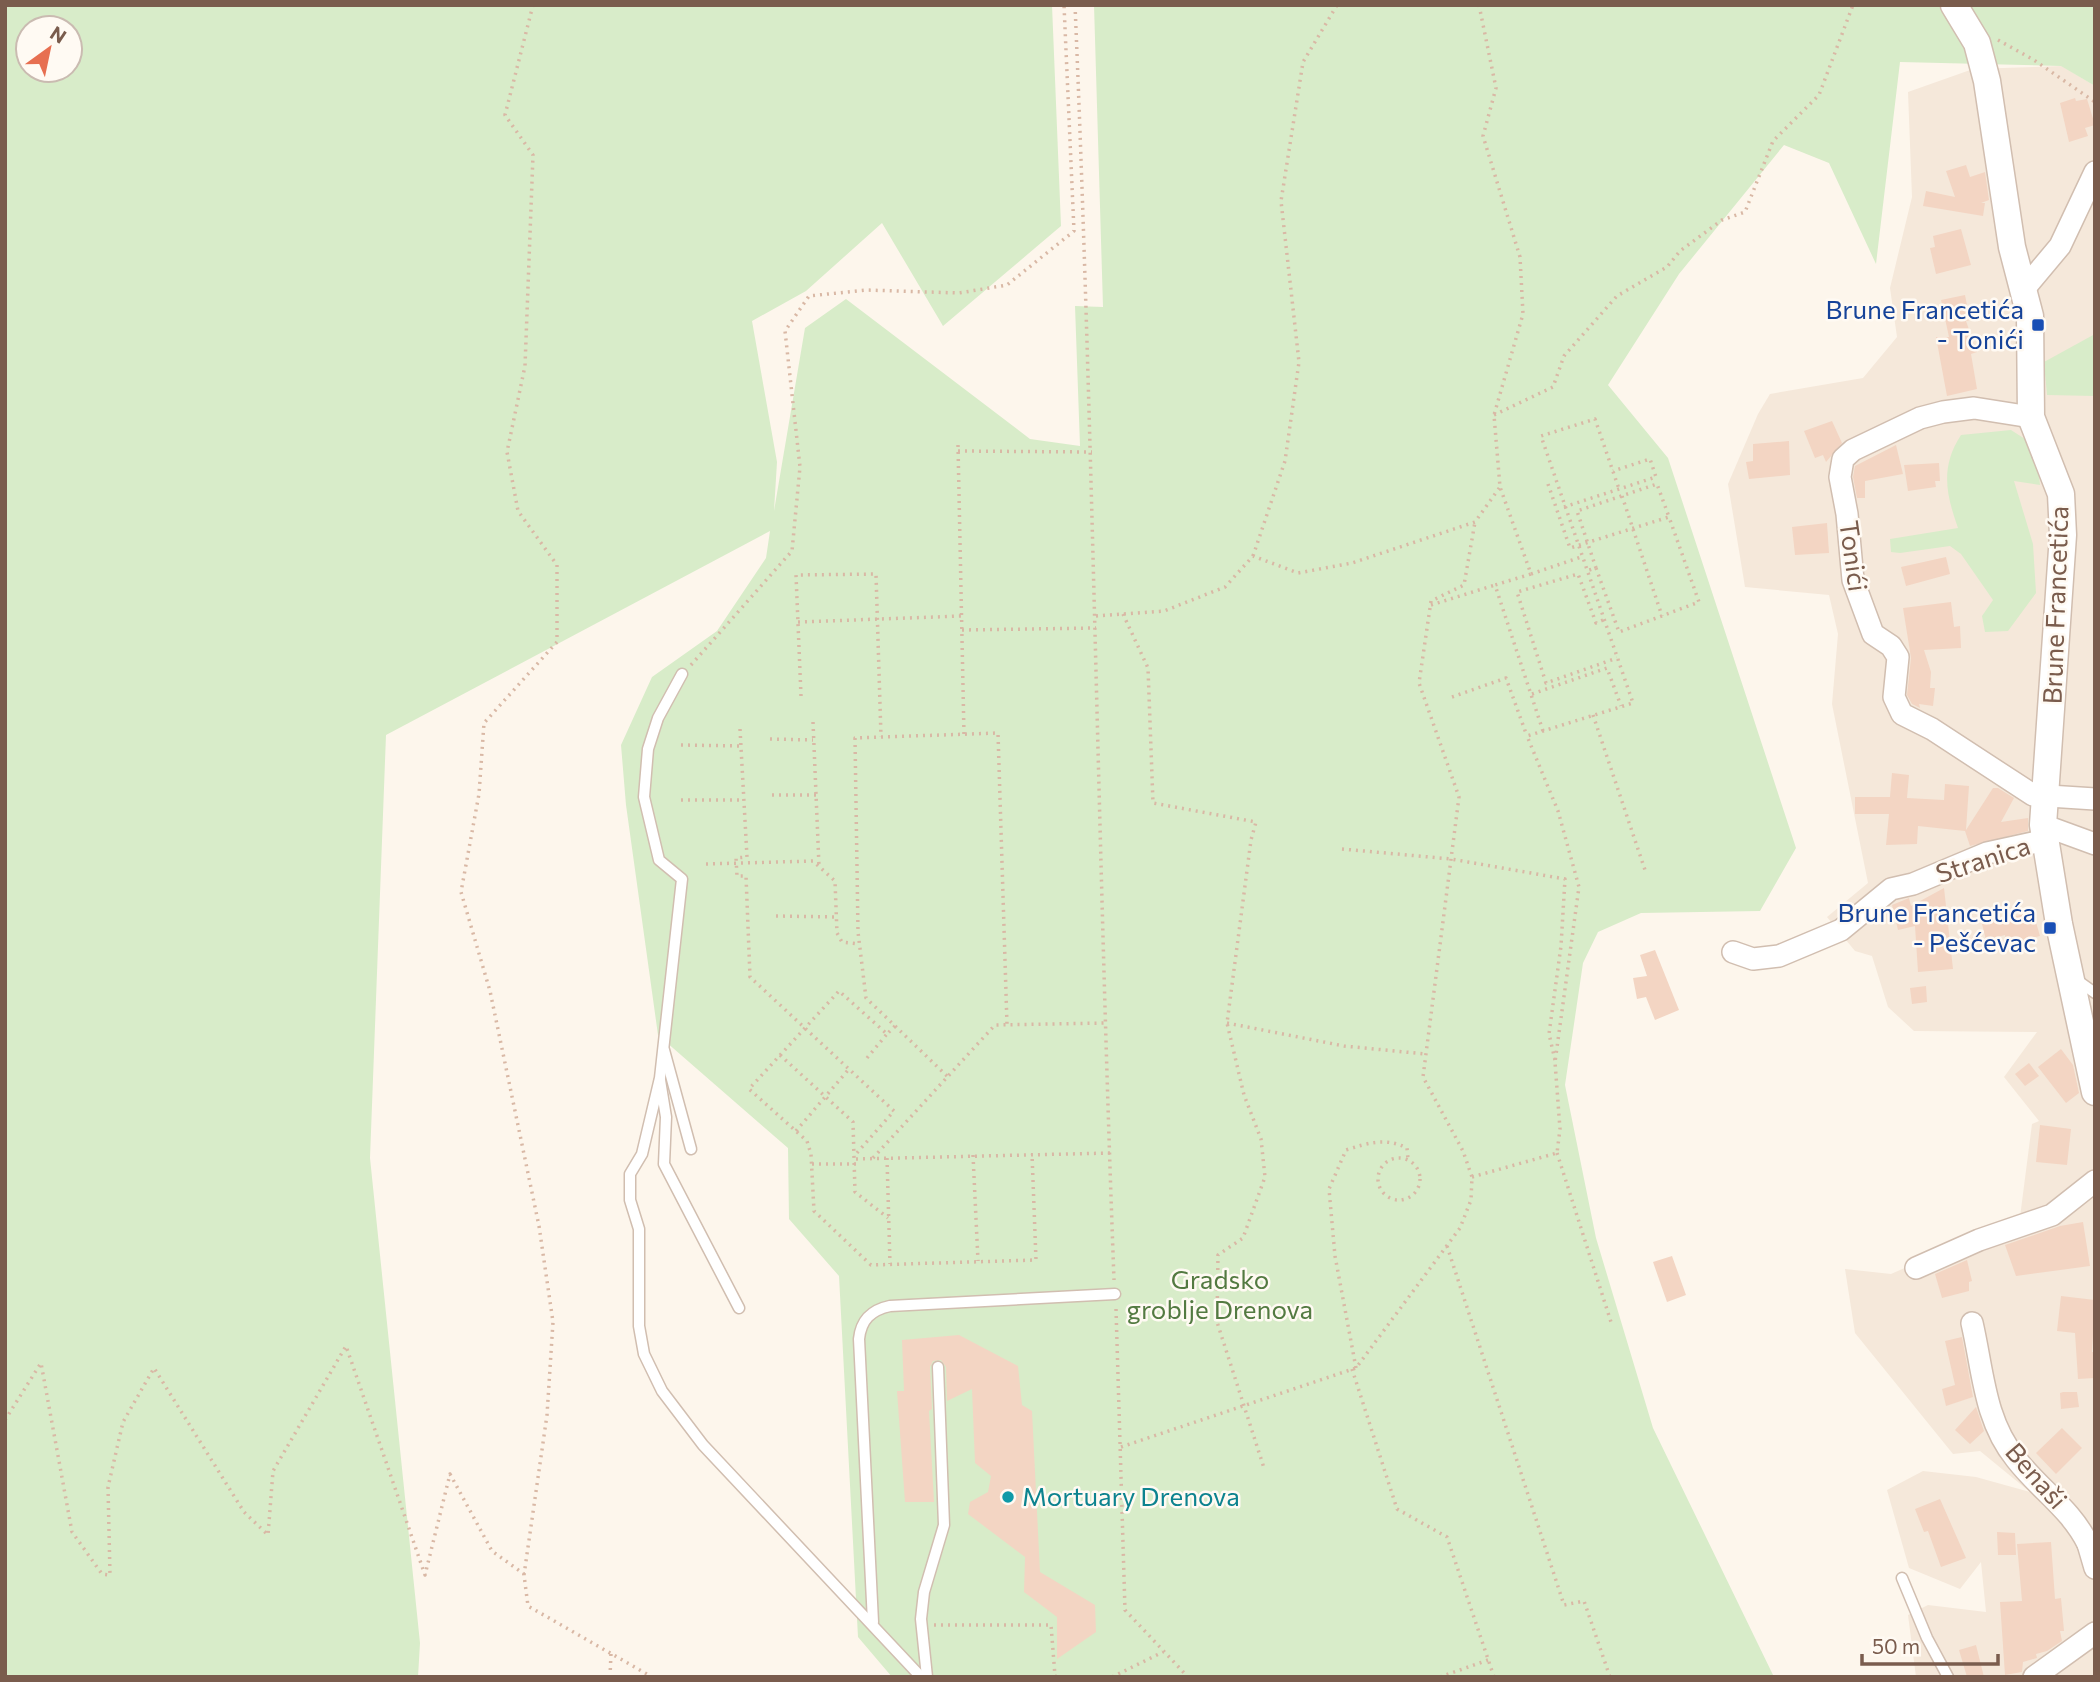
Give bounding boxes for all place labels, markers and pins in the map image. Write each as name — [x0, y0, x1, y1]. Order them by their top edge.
place label: Brune Francetića - Tonići — [1825, 293, 2024, 354]
marker: Brune Francetića - Tonići — [2030, 317, 2046, 333]
place label: Brune Francetića - Pešćevac — [1837, 896, 2036, 957]
marker: Brune Francetića - Pešćevac — [2042, 920, 2058, 936]
place label: Mortuary Drenova — [1022, 1480, 1240, 1511]
marker: Mortuary Drenova — [1000, 1489, 1016, 1505]

